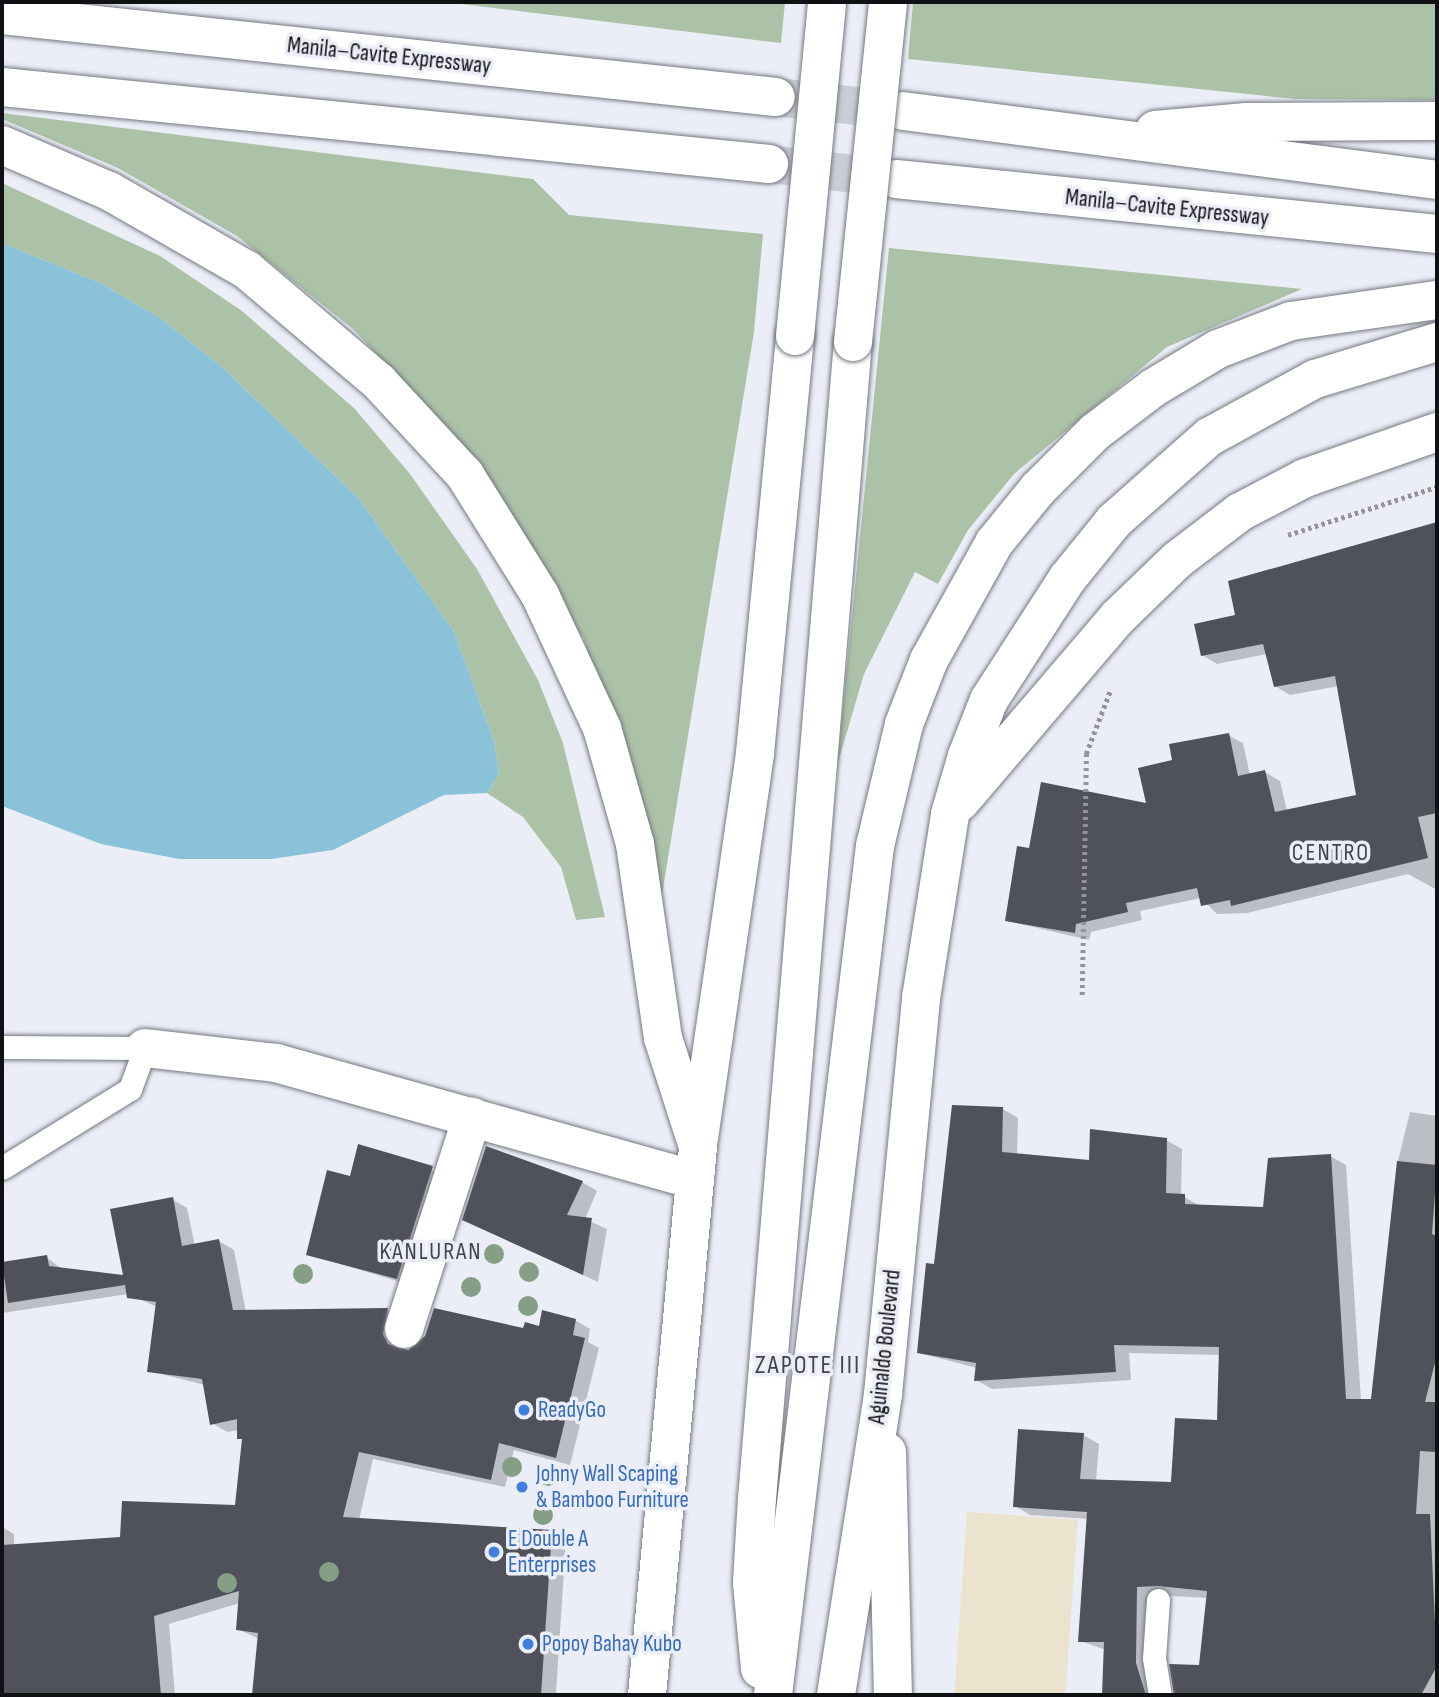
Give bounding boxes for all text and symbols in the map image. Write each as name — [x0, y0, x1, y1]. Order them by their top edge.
street label: Manila–Cavite Expressway — [286, 32, 492, 80]
street label: Manila–Cavite Expressway — [1064, 184, 1270, 232]
district label: CENTRO — [1293, 839, 1369, 867]
district label: KANLURAN — [380, 1238, 482, 1266]
street label: Aguinaldo Boulevard — [863, 1268, 907, 1426]
district label: ZAPOTE III — [756, 1350, 860, 1382]
place label: ReadyGo — [538, 1396, 606, 1424]
marker: ReadyGo — [516, 1402, 532, 1418]
place label: Johny Wall Scaping & Bamboo Furniture — [536, 1460, 689, 1514]
marker: Johny Wall Scaping & Bamboo Furniture — [514, 1479, 530, 1495]
place label: E Double A Enterprises — [508, 1525, 596, 1579]
marker: E Double A Enterprises — [486, 1544, 502, 1560]
place label: Popoy Bahay Kubo — [542, 1630, 682, 1658]
marker: Popoy Bahay Kubo — [520, 1636, 536, 1652]

